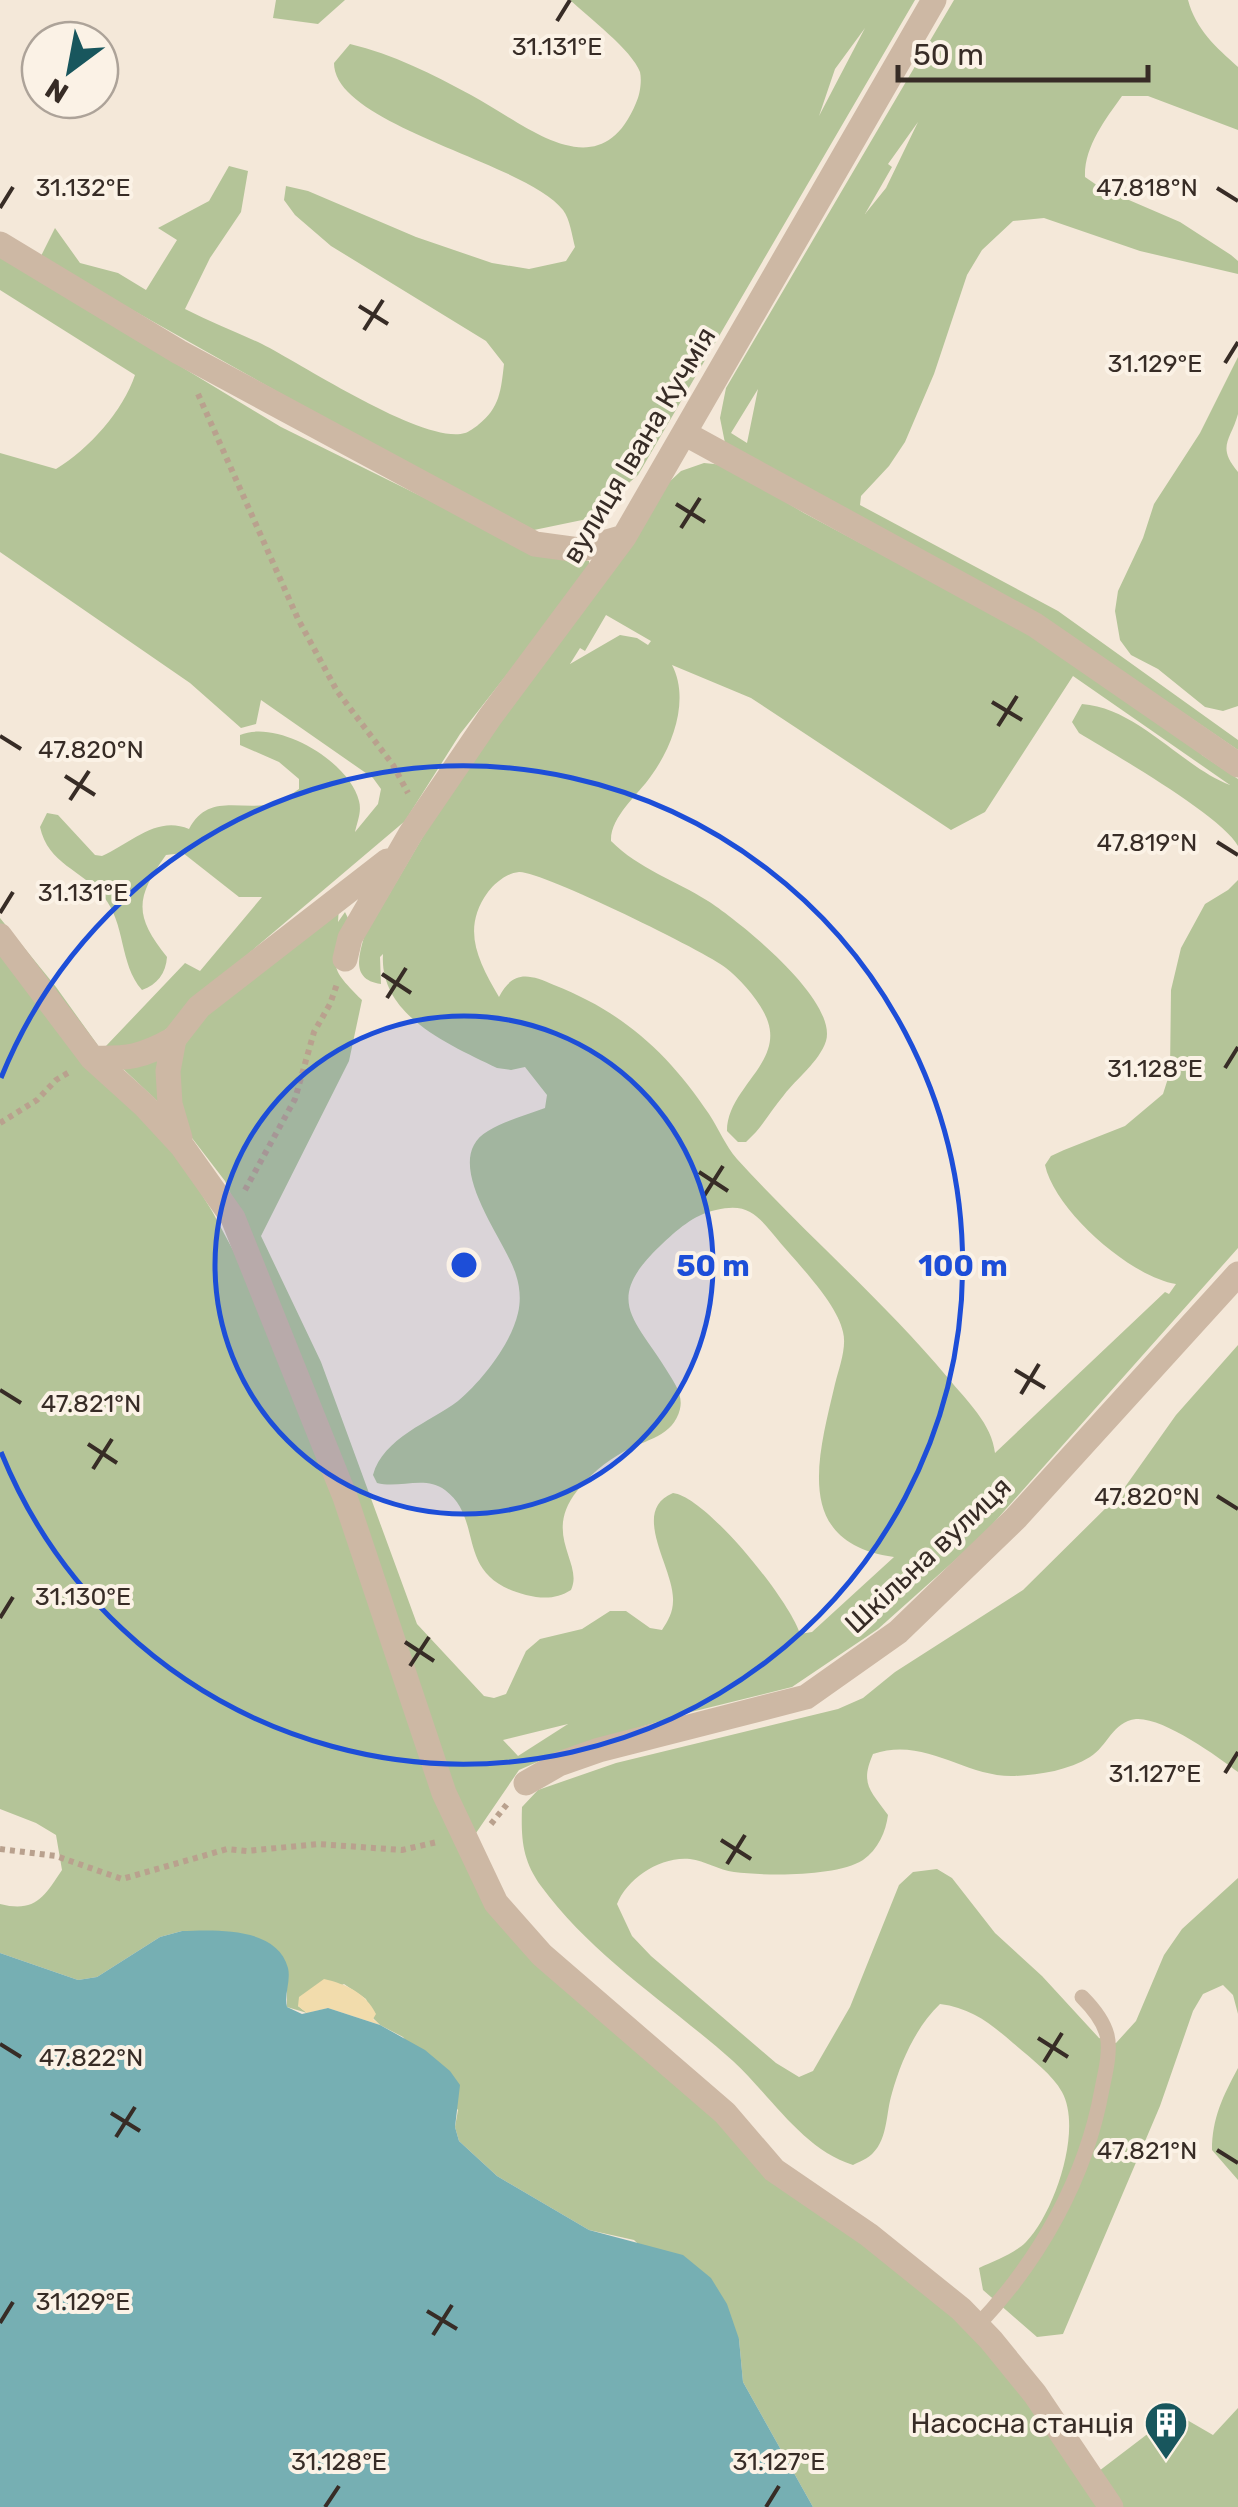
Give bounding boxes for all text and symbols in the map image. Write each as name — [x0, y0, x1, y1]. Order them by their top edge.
north arrow — [20, 20, 120, 120]
scale bar — [898, 20, 1148, 82]
text: 31.131°E — [512, 32, 602, 61]
text: 50 m — [913, 37, 984, 73]
text: N — [40, 71, 74, 110]
text: 31.132°E — [35, 173, 131, 202]
text: 47.818°N — [1096, 173, 1198, 202]
street label: вулиця Івана Кучмія — [555, 321, 723, 569]
text: 31.129°E — [1108, 349, 1202, 378]
text: 47.820°N — [38, 735, 144, 764]
text: 47.819°N — [1097, 828, 1197, 857]
text: 31.131°E — [38, 878, 128, 907]
text: 31.128°E — [1107, 1054, 1203, 1083]
centre of rings — [446, 1247, 482, 1283]
text: 50 m — [676, 1248, 750, 1284]
text: 100 m — [918, 1248, 1008, 1284]
text: 47.821°N — [41, 1389, 141, 1418]
street label: Шкільна вулиця — [838, 1470, 1018, 1640]
text: 47.820°N — [1094, 1482, 1200, 1511]
text: 31.130°E — [35, 1582, 131, 1611]
text: 31.127°E — [1109, 1759, 1201, 1788]
text: 47.822°N — [39, 2043, 143, 2072]
text: 47.821°N — [1097, 2136, 1197, 2165]
text: 31.129°E — [36, 2287, 130, 2316]
building icon: Насосна станція — [1143, 2400, 1189, 2461]
place label: Насосна станція — [911, 2407, 1134, 2440]
text: 31.128°E — [291, 2447, 387, 2476]
text: 31.127°E — [733, 2447, 825, 2476]

